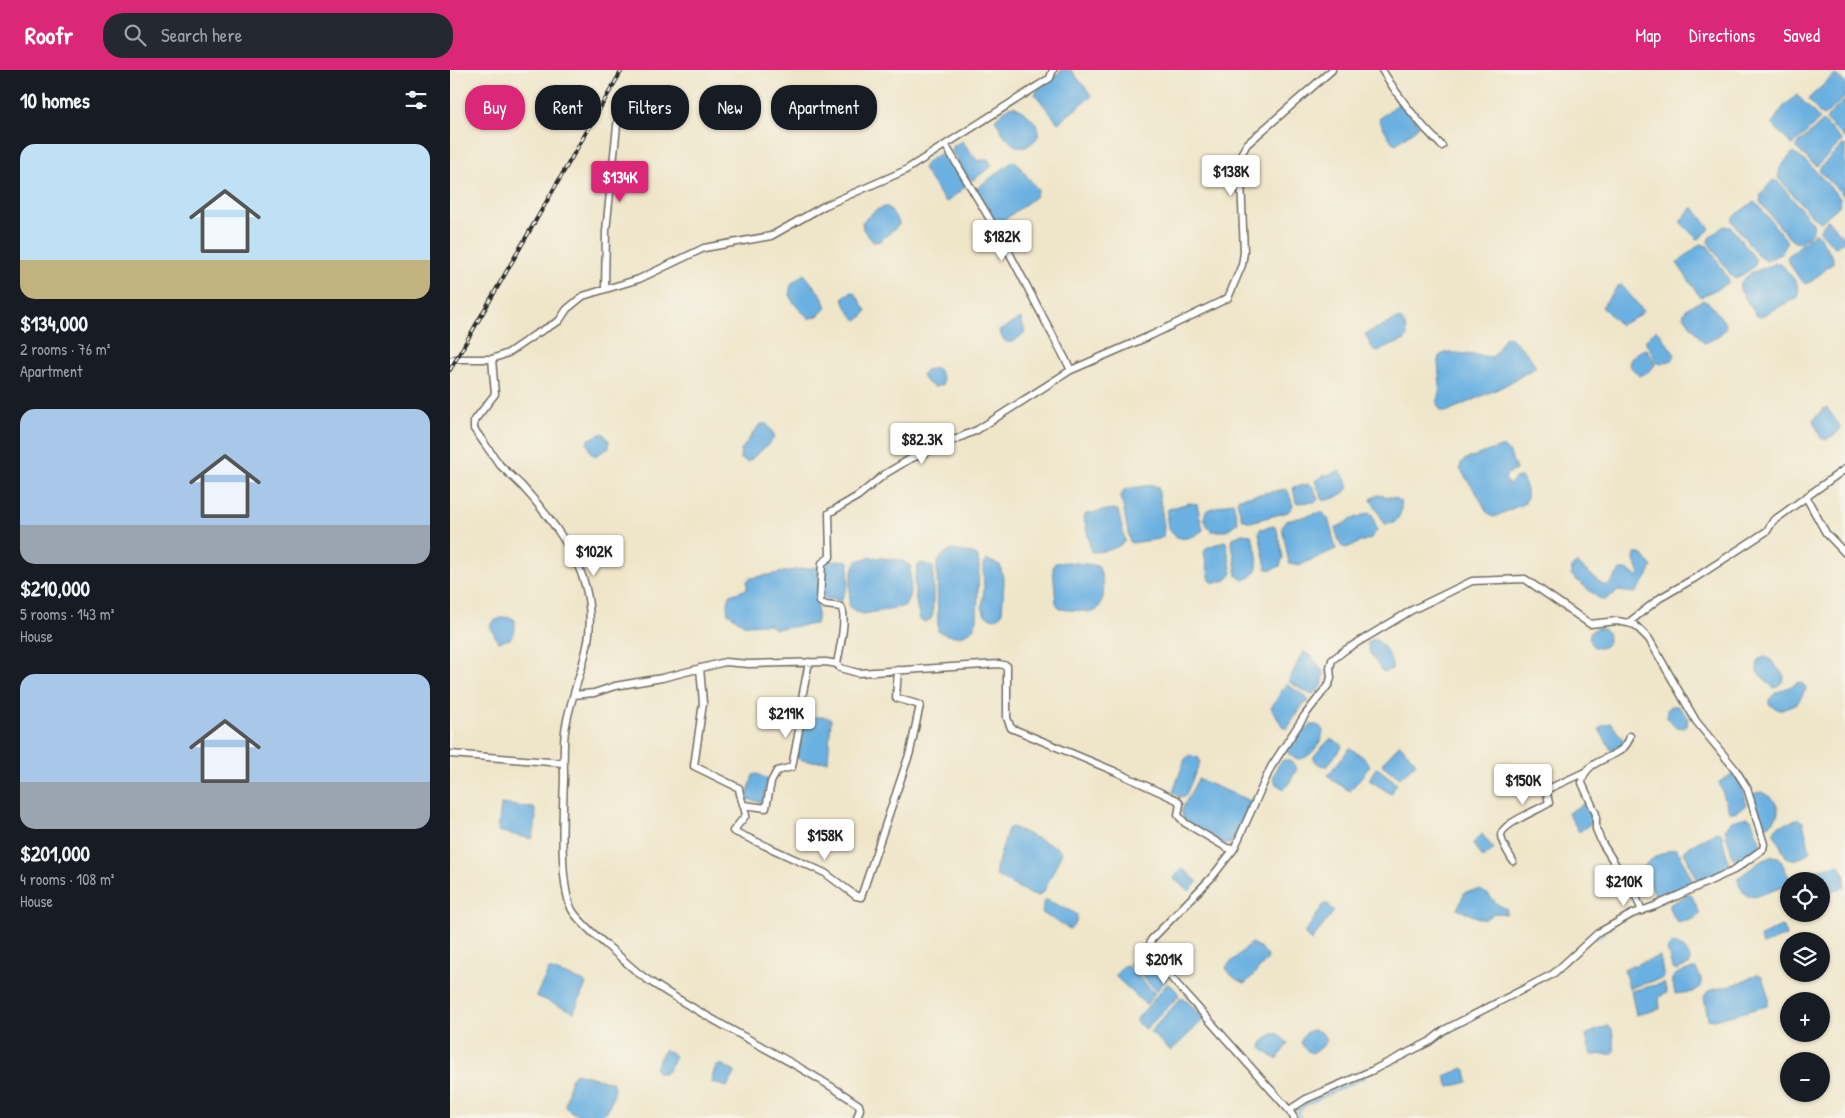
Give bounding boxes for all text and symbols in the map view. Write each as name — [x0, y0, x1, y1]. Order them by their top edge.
search box — [103, 13, 453, 58]
text: Roofr — [25, 19, 73, 51]
icon: search — [121, 21, 149, 49]
text: Search here — [161, 22, 242, 48]
text: Map — [1636, 23, 1661, 48]
text: Directions — [1689, 23, 1755, 48]
text: Saved — [1783, 23, 1820, 48]
chip: Buy — [465, 85, 525, 130]
chip: Rent — [535, 85, 601, 130]
chip: Filters — [611, 85, 689, 130]
chip: New — [699, 85, 761, 130]
chip: Apartment — [771, 85, 877, 130]
text: 10 homes — [20, 86, 90, 115]
icon: filters — [402, 86, 430, 114]
pin: $138K — [1196, 154, 1266, 197]
pin: $134K — [585, 160, 655, 203]
text: $138K — [1213, 160, 1249, 182]
text: $134K — [602, 166, 638, 188]
icon: home — [180, 176, 270, 266]
pin: $182K — [967, 220, 1037, 262]
text: $182K — [984, 225, 1020, 247]
text: $134,000 — [20, 309, 88, 338]
text: 2 rooms · 76 m² — [20, 338, 110, 360]
text: Apartment — [20, 360, 83, 382]
pin: $82.3K — [881, 422, 963, 465]
text: $82.3K — [901, 428, 943, 450]
icon: home — [180, 441, 270, 531]
pin: $102K — [559, 534, 629, 577]
text: $102K — [576, 540, 612, 562]
text: $210,000 — [20, 574, 90, 603]
text: 5 rooms · 143 m² — [20, 603, 114, 625]
text: House — [20, 625, 53, 647]
pin: $219K — [751, 696, 821, 739]
text: $219K — [768, 702, 804, 724]
icon: home — [180, 706, 270, 796]
pin: $150K — [1488, 764, 1558, 806]
text: $150K — [1505, 769, 1541, 791]
pin: $158K — [790, 818, 860, 861]
text: $158K — [807, 824, 843, 846]
text: $201,000 — [20, 839, 90, 868]
pin: $210K — [1589, 864, 1659, 907]
text: 4 rooms · 108 m² — [20, 868, 114, 890]
text: $210K — [1606, 870, 1642, 892]
map controls — [1780, 872, 1830, 1102]
button: locate — [1780, 872, 1830, 922]
text: House — [20, 890, 53, 912]
button: layers — [1780, 932, 1830, 982]
pin: $201K — [1129, 942, 1199, 985]
text: $201K — [1146, 948, 1182, 970]
button: + — [1780, 992, 1830, 1042]
button: − — [1780, 1052, 1830, 1102]

